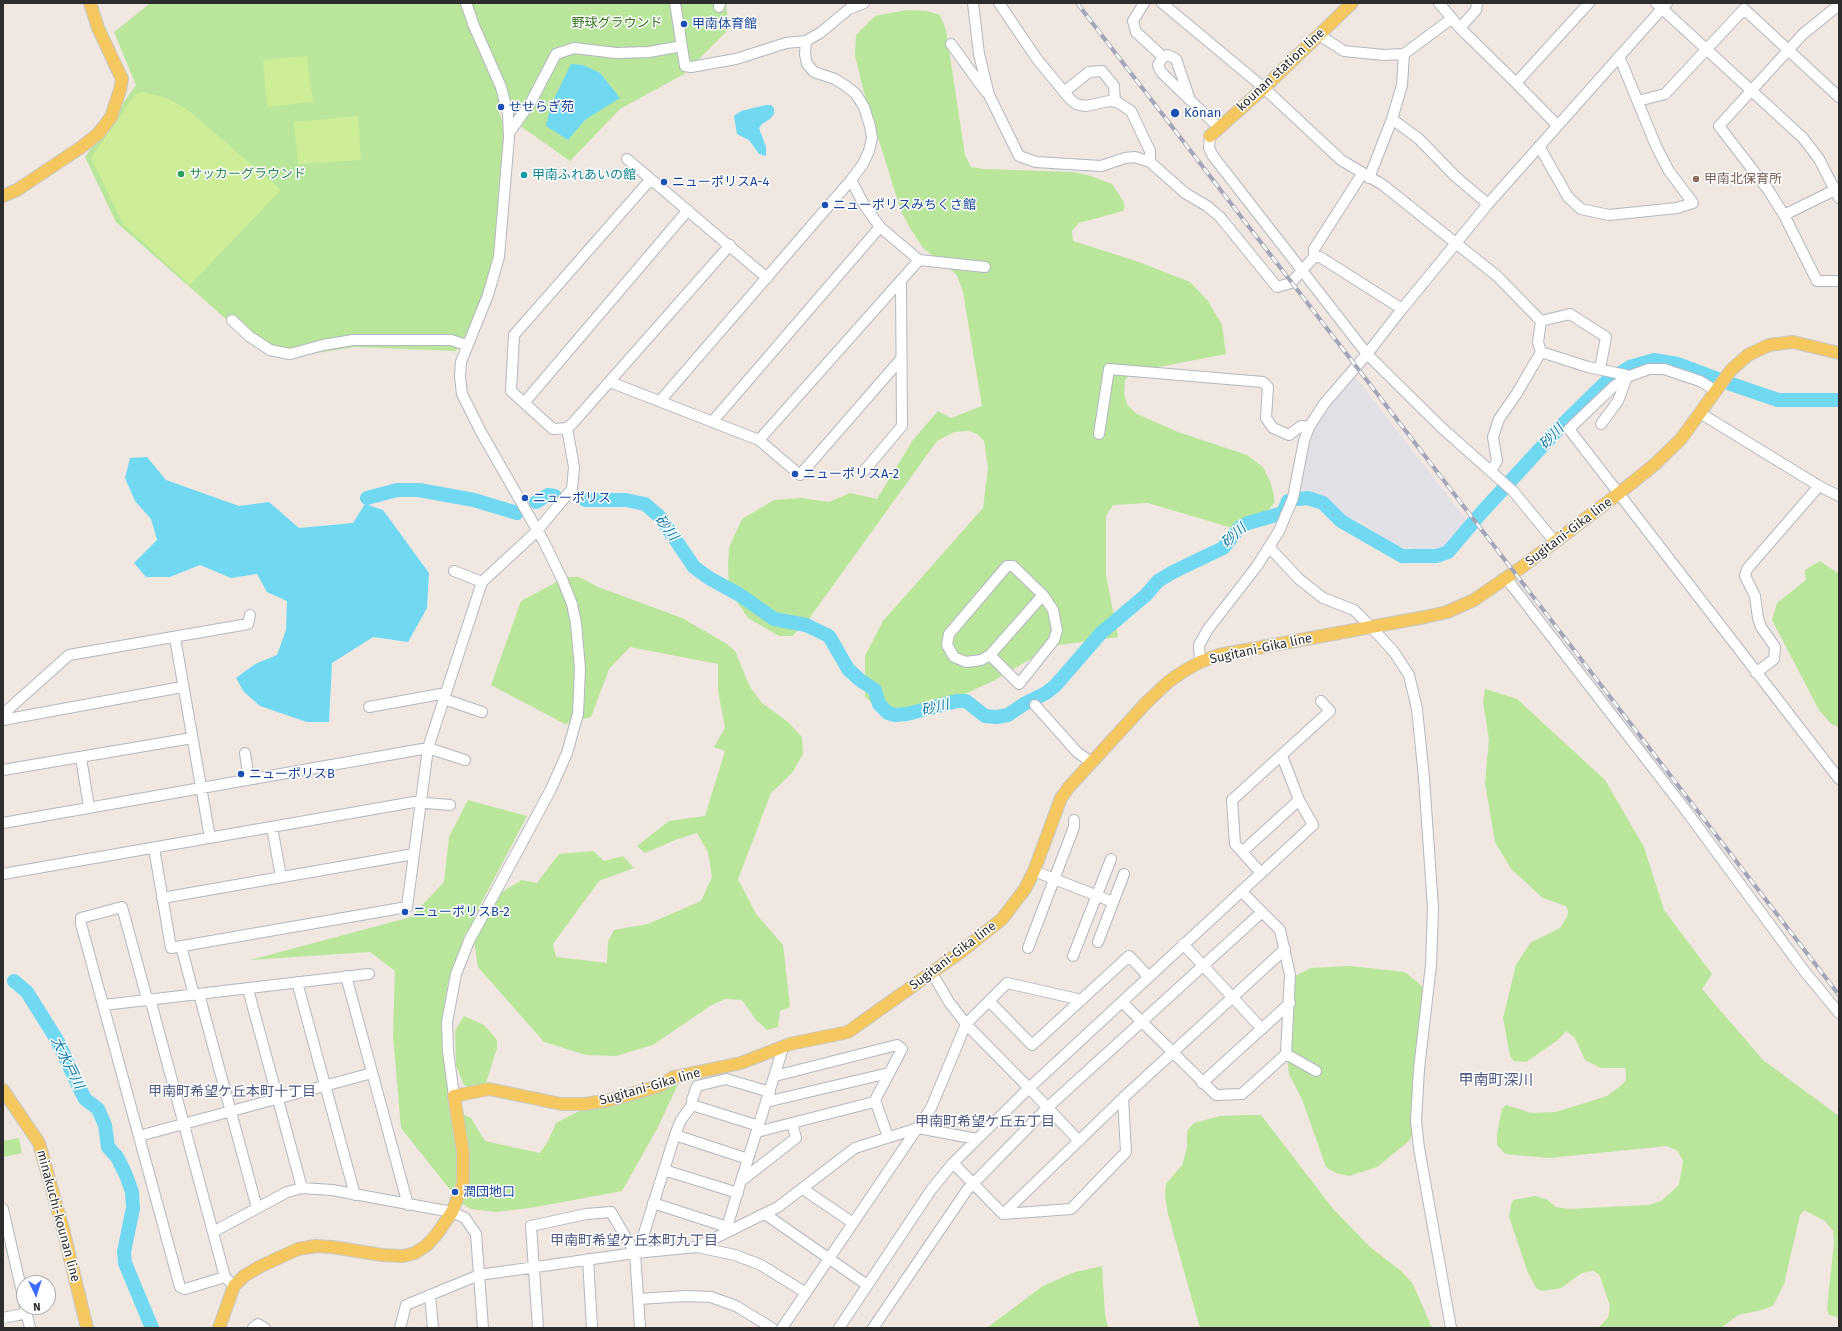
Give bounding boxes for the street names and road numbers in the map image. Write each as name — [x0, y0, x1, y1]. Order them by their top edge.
street label: kounan station line — [1234, 25, 1328, 115]
street label: Sugitani-Gika line — [1523, 494, 1615, 570]
street label: Sugitani-Gika line — [1208, 631, 1314, 667]
street label: Sugitani-Gika line — [907, 918, 999, 994]
street label: Sugitani-Gika line — [598, 1065, 702, 1109]
street label: minakuchi-kounan line — [33, 1148, 83, 1284]

